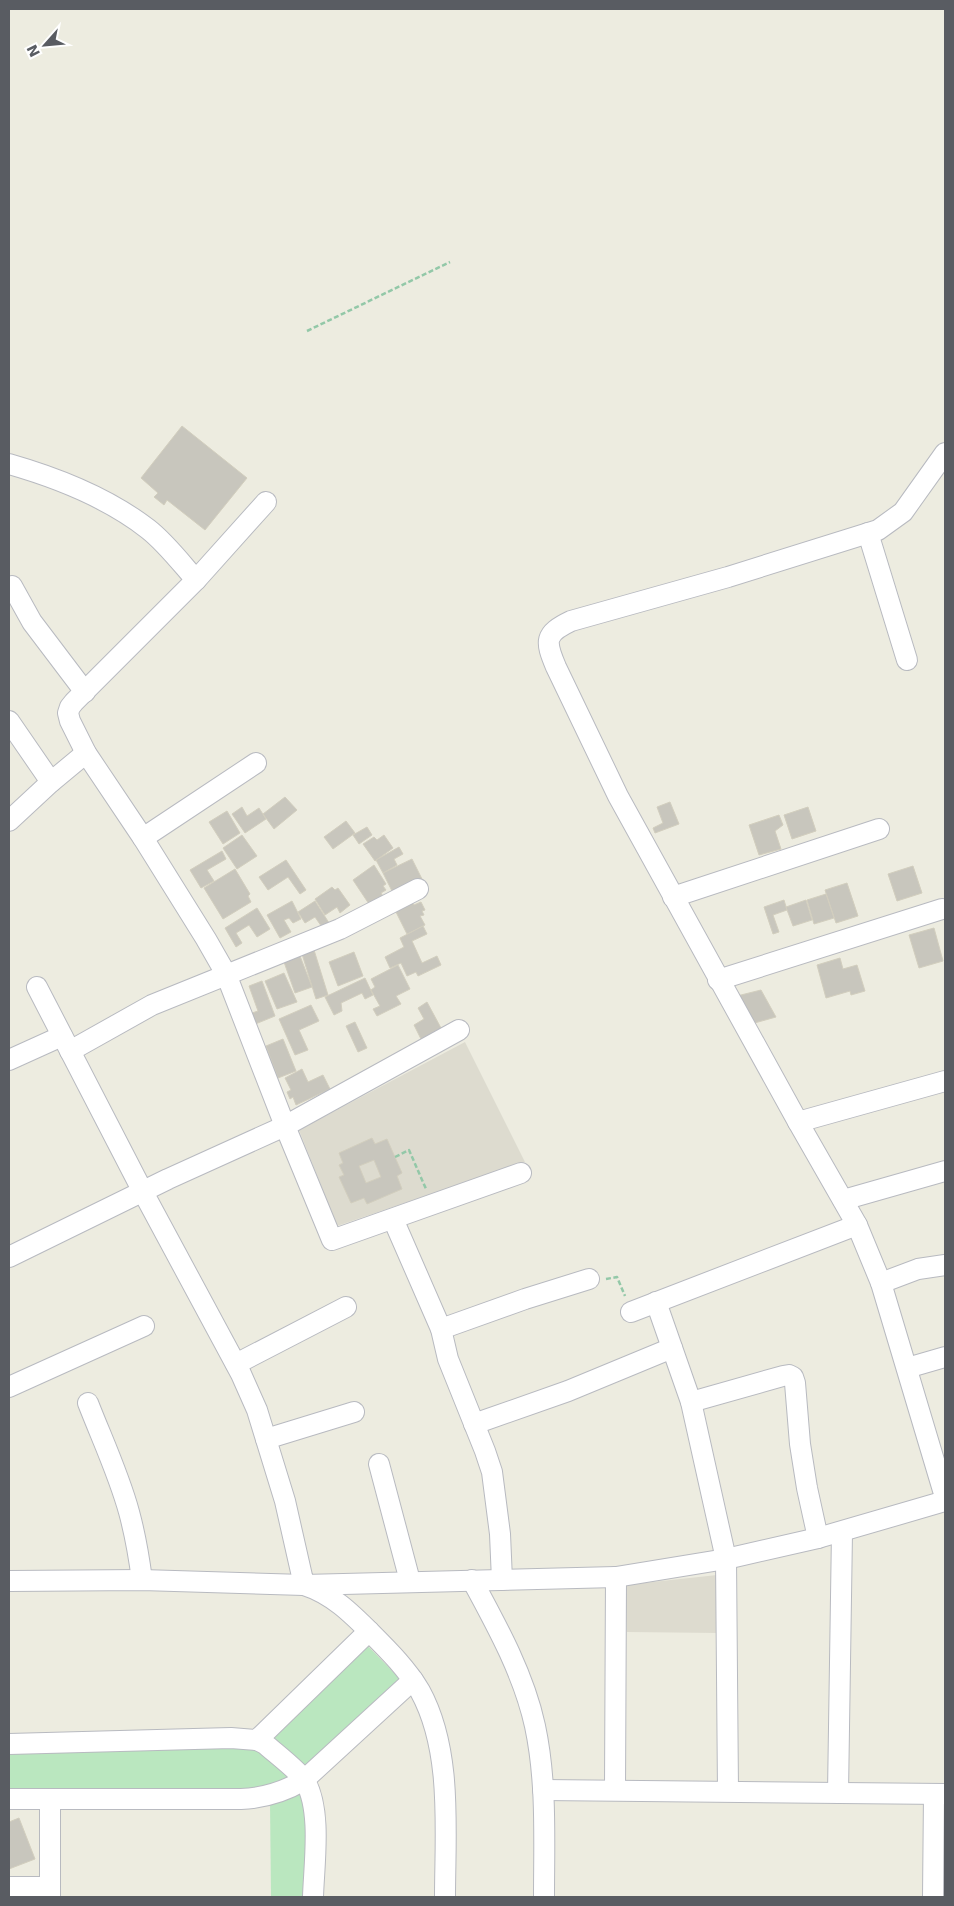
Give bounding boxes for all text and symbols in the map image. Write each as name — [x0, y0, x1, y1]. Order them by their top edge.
north arrow — [20, 20, 70, 70]
text: N — [24, 42, 43, 60]

